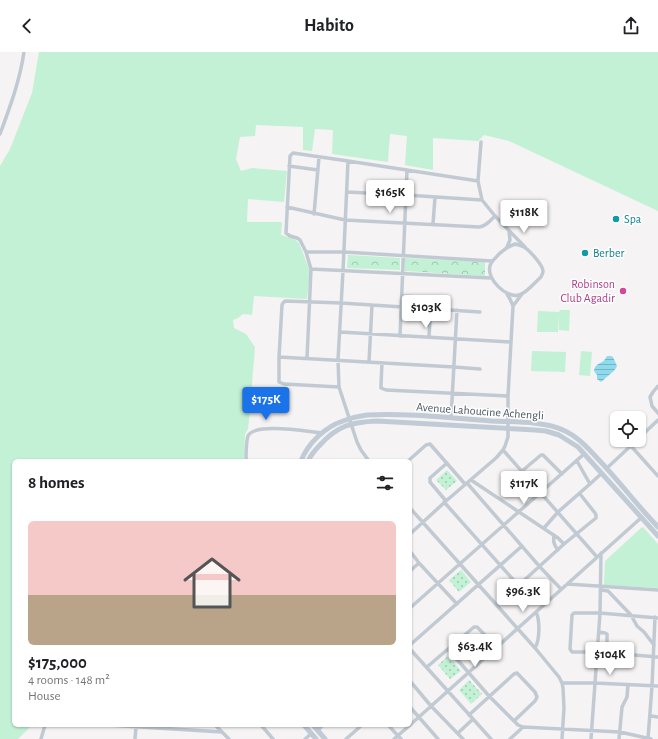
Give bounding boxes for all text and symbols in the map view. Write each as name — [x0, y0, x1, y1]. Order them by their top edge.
icon: back — [16, 15, 38, 37]
icon: share — [620, 15, 642, 37]
text: Habito — [304, 17, 354, 35]
pin: $165K — [362, 180, 418, 214]
text: $165K — [375, 186, 405, 199]
pin: $118K — [496, 200, 552, 234]
text: $118K — [509, 206, 539, 219]
place label: Spa — [624, 213, 642, 225]
marker: Spa — [611, 214, 621, 224]
place label: Berber — [593, 247, 624, 259]
marker: Berber — [580, 248, 590, 258]
place label: Robinson Club Agadir — [560, 278, 615, 304]
marker: Robinson Club Agadir — [618, 286, 628, 296]
pin: $103K — [398, 295, 454, 329]
text: $103K — [411, 301, 441, 314]
pin: $175K — [238, 387, 294, 421]
text: $175K — [251, 393, 281, 406]
street label: Avenue Lahoucine Achengli — [416, 401, 544, 421]
map controls — [610, 411, 646, 447]
button: locate — [610, 411, 646, 447]
pin: $117K — [496, 471, 552, 505]
icon: filters — [374, 472, 396, 494]
text: 8 homes — [28, 474, 85, 491]
text: $117K — [510, 477, 538, 490]
icon: home — [176, 547, 248, 619]
pin: $96.3K — [490, 579, 556, 613]
text: $96.3K — [506, 585, 540, 598]
pin: $63.4K — [442, 634, 508, 668]
text: $63.4K — [458, 640, 492, 653]
pin: $104K — [582, 642, 638, 676]
text: $104K — [594, 648, 626, 661]
text: $175,000 — [28, 654, 87, 671]
text: 4 rooms · 148 m² — [28, 674, 110, 687]
text: House — [28, 690, 60, 703]

